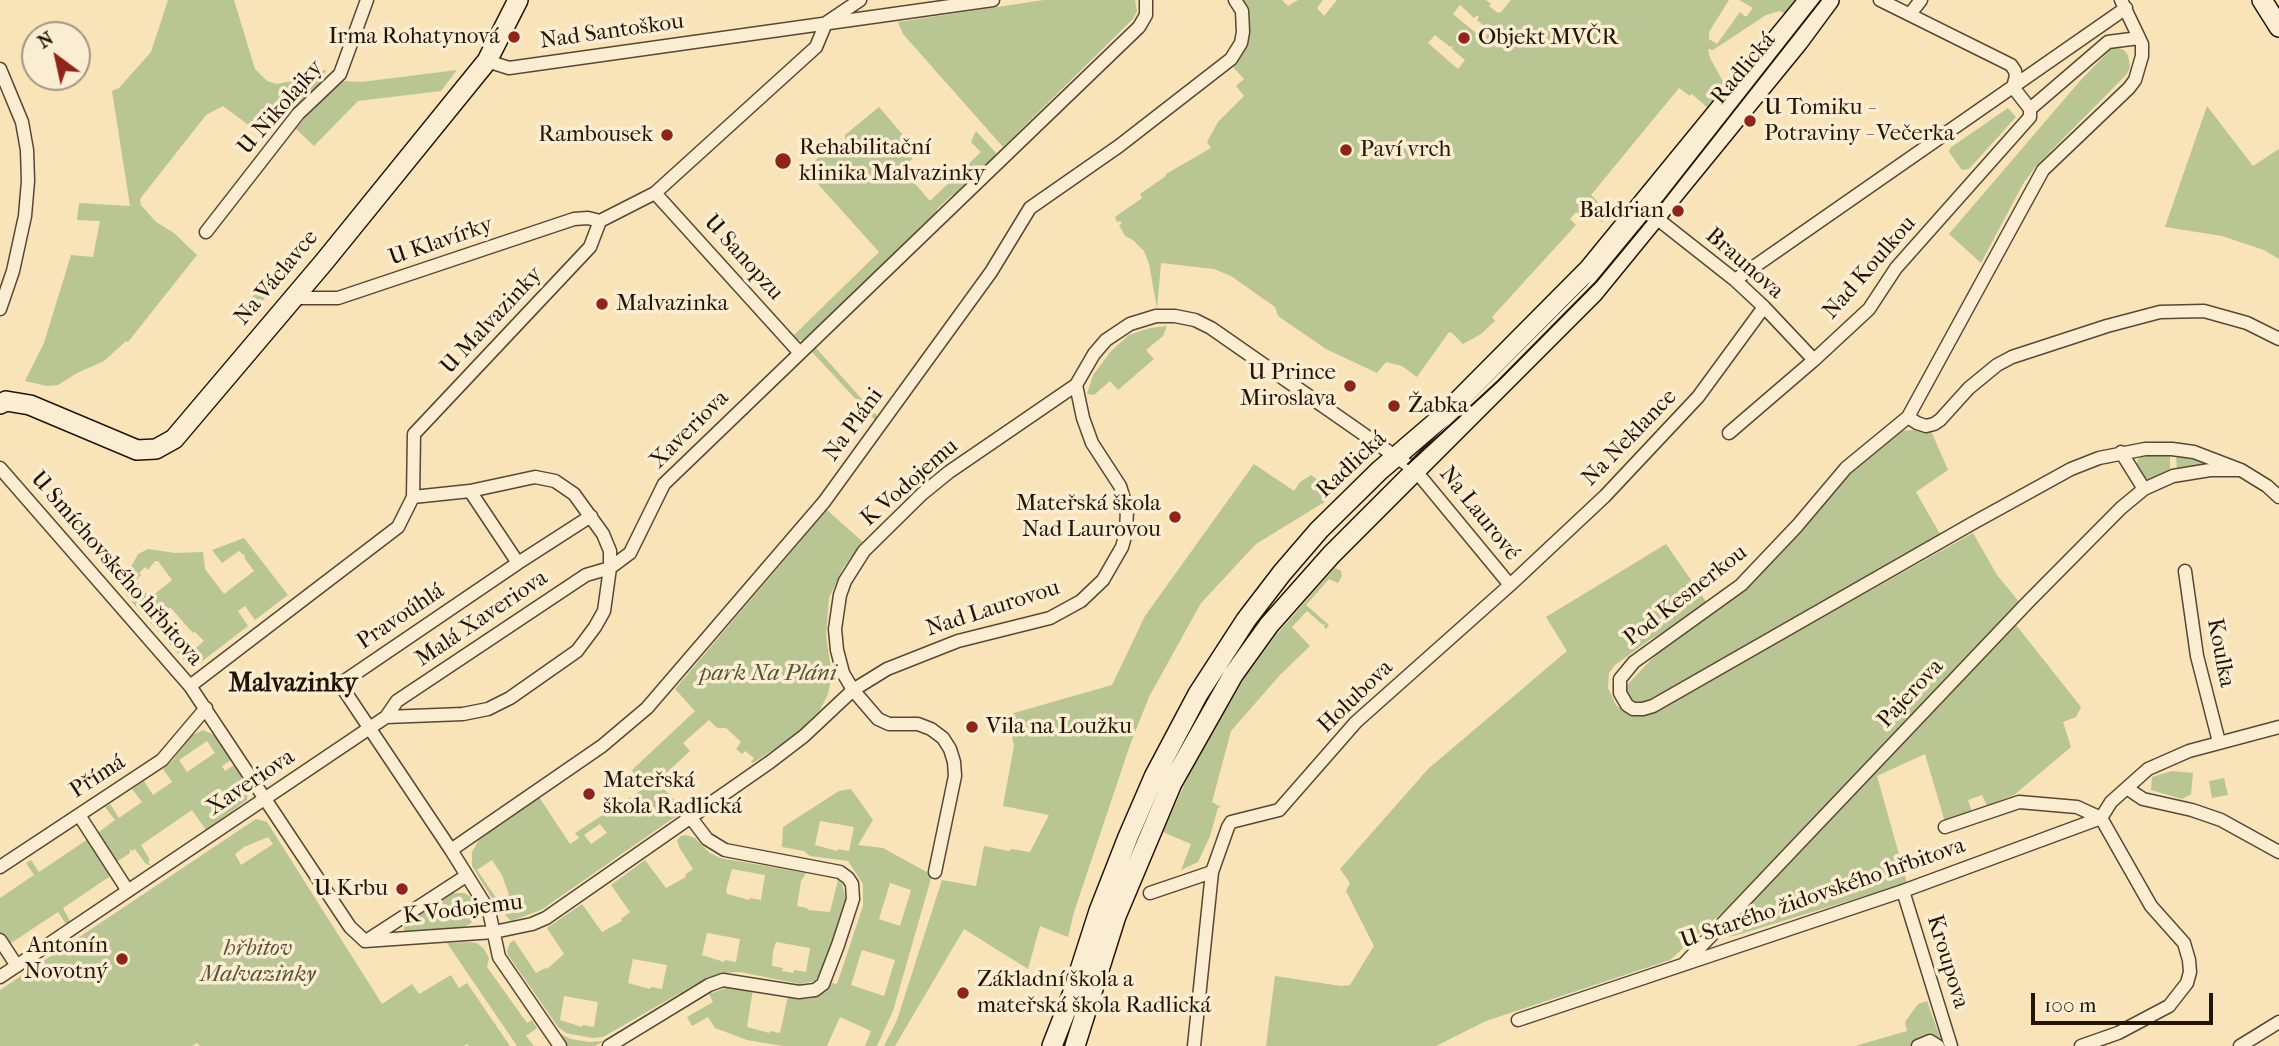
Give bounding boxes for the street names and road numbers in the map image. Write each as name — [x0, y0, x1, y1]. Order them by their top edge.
street label: Nad Santoškou — [538, 8, 686, 56]
street label: Radlická — [1706, 27, 1782, 111]
street label: U Nikolajky — [232, 55, 330, 161]
street label: U Sanopzu — [697, 209, 789, 307]
street label: U Klavírky — [385, 211, 497, 273]
street label: Nad Koulkou — [1818, 211, 1922, 325]
street label: Braunova — [1699, 223, 1789, 305]
street label: Na Václavce — [229, 225, 325, 331]
street label: U Malvazinky — [435, 262, 549, 380]
street label: Na Pláni — [818, 383, 890, 467]
street label: Na Neklance — [1577, 384, 1683, 492]
street label: Xaveriova — [645, 385, 735, 475]
street label: Radlická — [1311, 426, 1393, 504]
street label: K Vodojemu — [856, 433, 964, 533]
street label: Na Laurové — [1433, 461, 1525, 567]
street label: U Smíchovského hřbitova — [24, 466, 208, 672]
street label: Pod Kesnerkou — [1619, 539, 1753, 653]
street label: Malá Xaveriova — [411, 565, 553, 673]
street label: Nad Laurovou — [923, 574, 1063, 644]
street label: Pravoúhlá — [352, 578, 450, 656]
street label: Koulka — [2200, 616, 2240, 690]
street label: Pajerova — [1872, 654, 1950, 734]
street label: Holubova — [1313, 655, 1399, 739]
street label: Xaveriova — [202, 744, 300, 822]
street label: Přímá — [65, 749, 131, 805]
street label: U Starého židovského hřbitova — [1677, 832, 1969, 956]
street label: K Vodojemu — [402, 889, 524, 931]
street label: Kroupova — [1920, 912, 1974, 1012]

